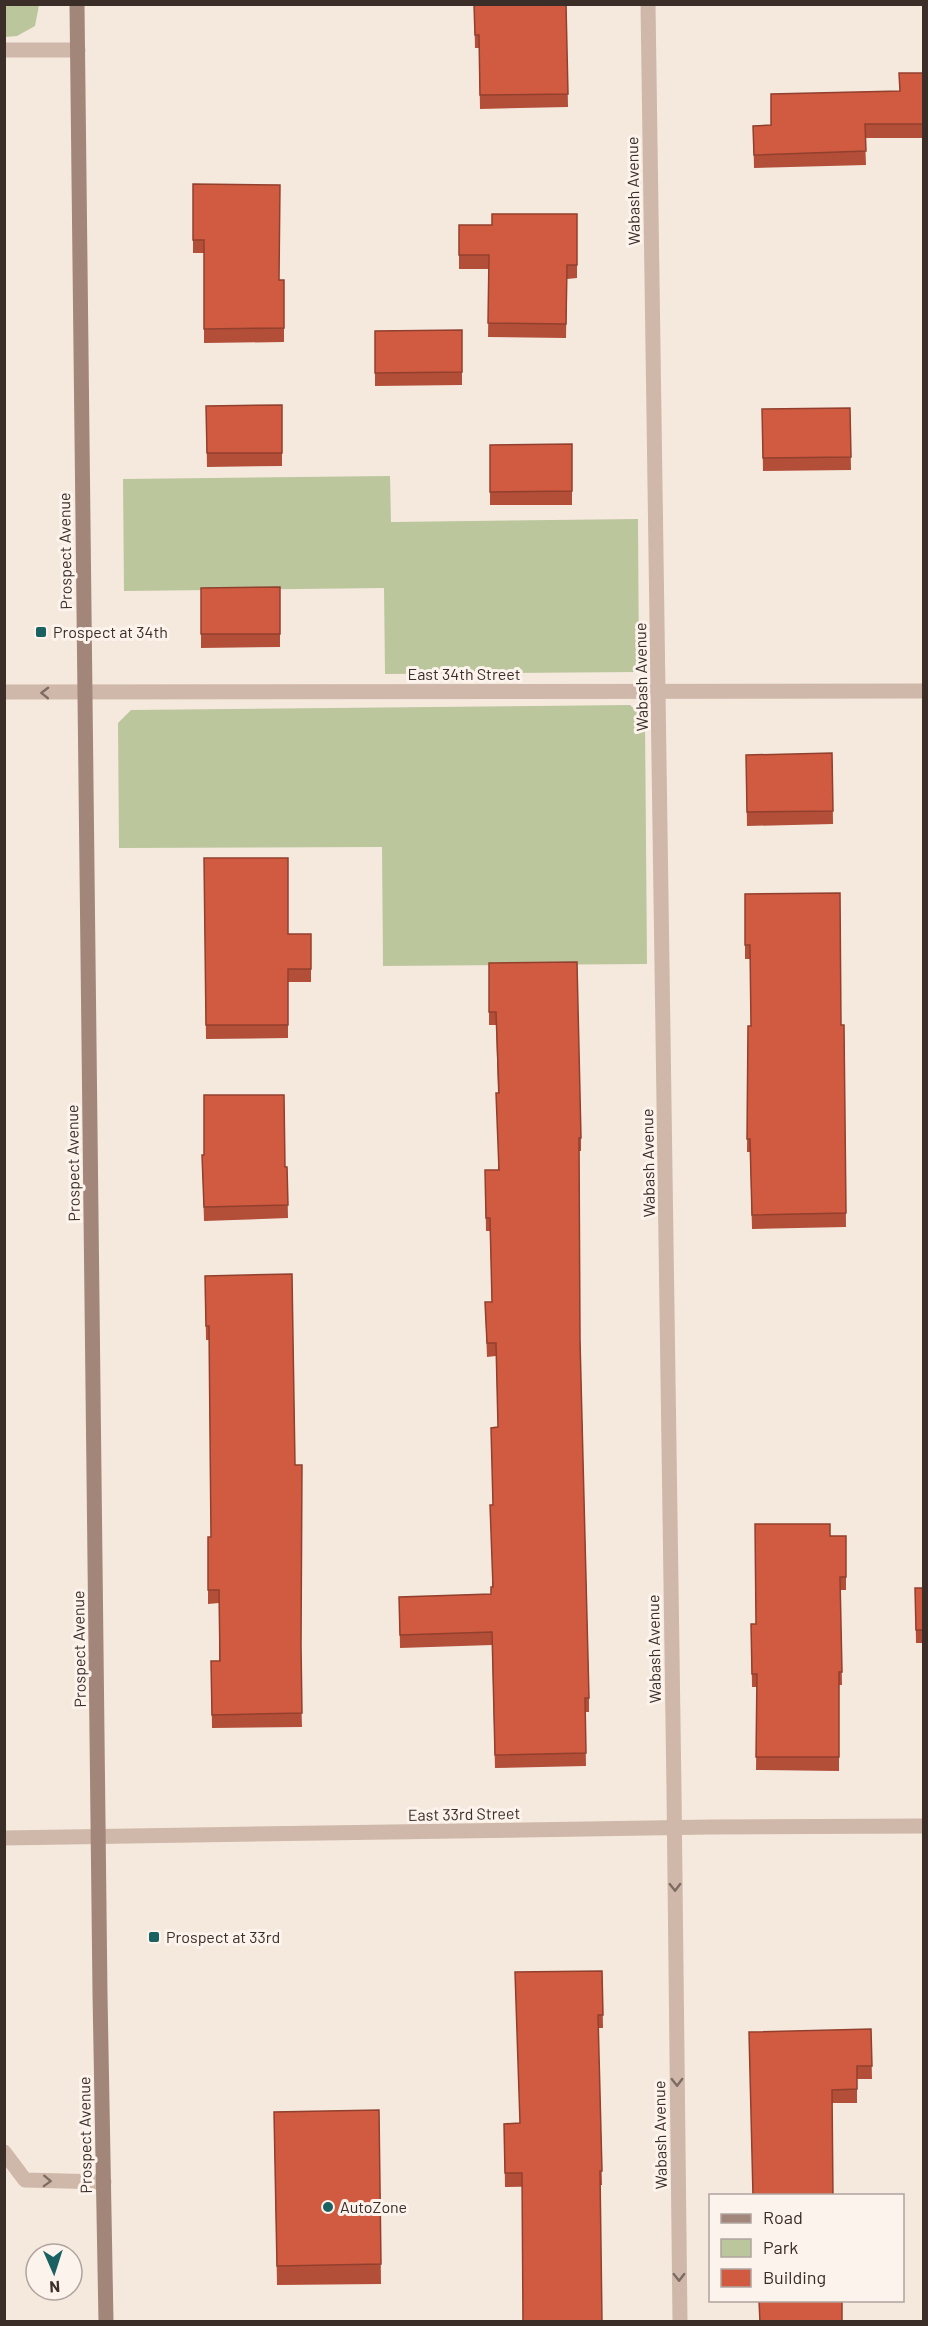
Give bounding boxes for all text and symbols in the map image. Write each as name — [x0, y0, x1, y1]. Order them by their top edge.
street label: Wabash Avenue — [622, 136, 643, 246]
street label: Prospect Avenue — [54, 492, 75, 610]
place label: Prospect at 34th — [53, 622, 168, 641]
street label: Wabash Avenue — [630, 622, 651, 732]
marker: Prospect at 34th — [34, 625, 48, 639]
street label: East 34th Street — [408, 664, 520, 683]
one-way arrow — [40, 686, 49, 699]
street label: Prospect Avenue — [62, 1104, 83, 1222]
street label: Wabash Avenue — [637, 1108, 658, 1218]
street label: Prospect Avenue — [68, 1590, 89, 1708]
street label: Wabash Avenue — [643, 1594, 664, 1704]
street label: East 33rd Street — [408, 1803, 520, 1824]
one-way arrow — [669, 1882, 681, 1891]
place label: Prospect at 33rd — [166, 1927, 280, 1946]
marker: Prospect at 33rd — [147, 1930, 161, 1944]
street label: Prospect Avenue — [74, 2076, 95, 2194]
one-way arrow — [671, 2077, 683, 2086]
street label: Wabash Avenue — [649, 2080, 670, 2190]
one-way arrow — [42, 2175, 51, 2187]
legend — [709, 2194, 904, 2302]
place label: AutoZone — [340, 2197, 407, 2216]
marker: AutoZone — [321, 2200, 335, 2214]
text: Road — [763, 2206, 803, 2228]
text: Park — [763, 2236, 798, 2258]
north arrow — [24, 2242, 84, 2302]
text: Building — [763, 2266, 826, 2288]
one-way arrow — [673, 2272, 685, 2281]
text: N — [49, 2278, 61, 2297]

